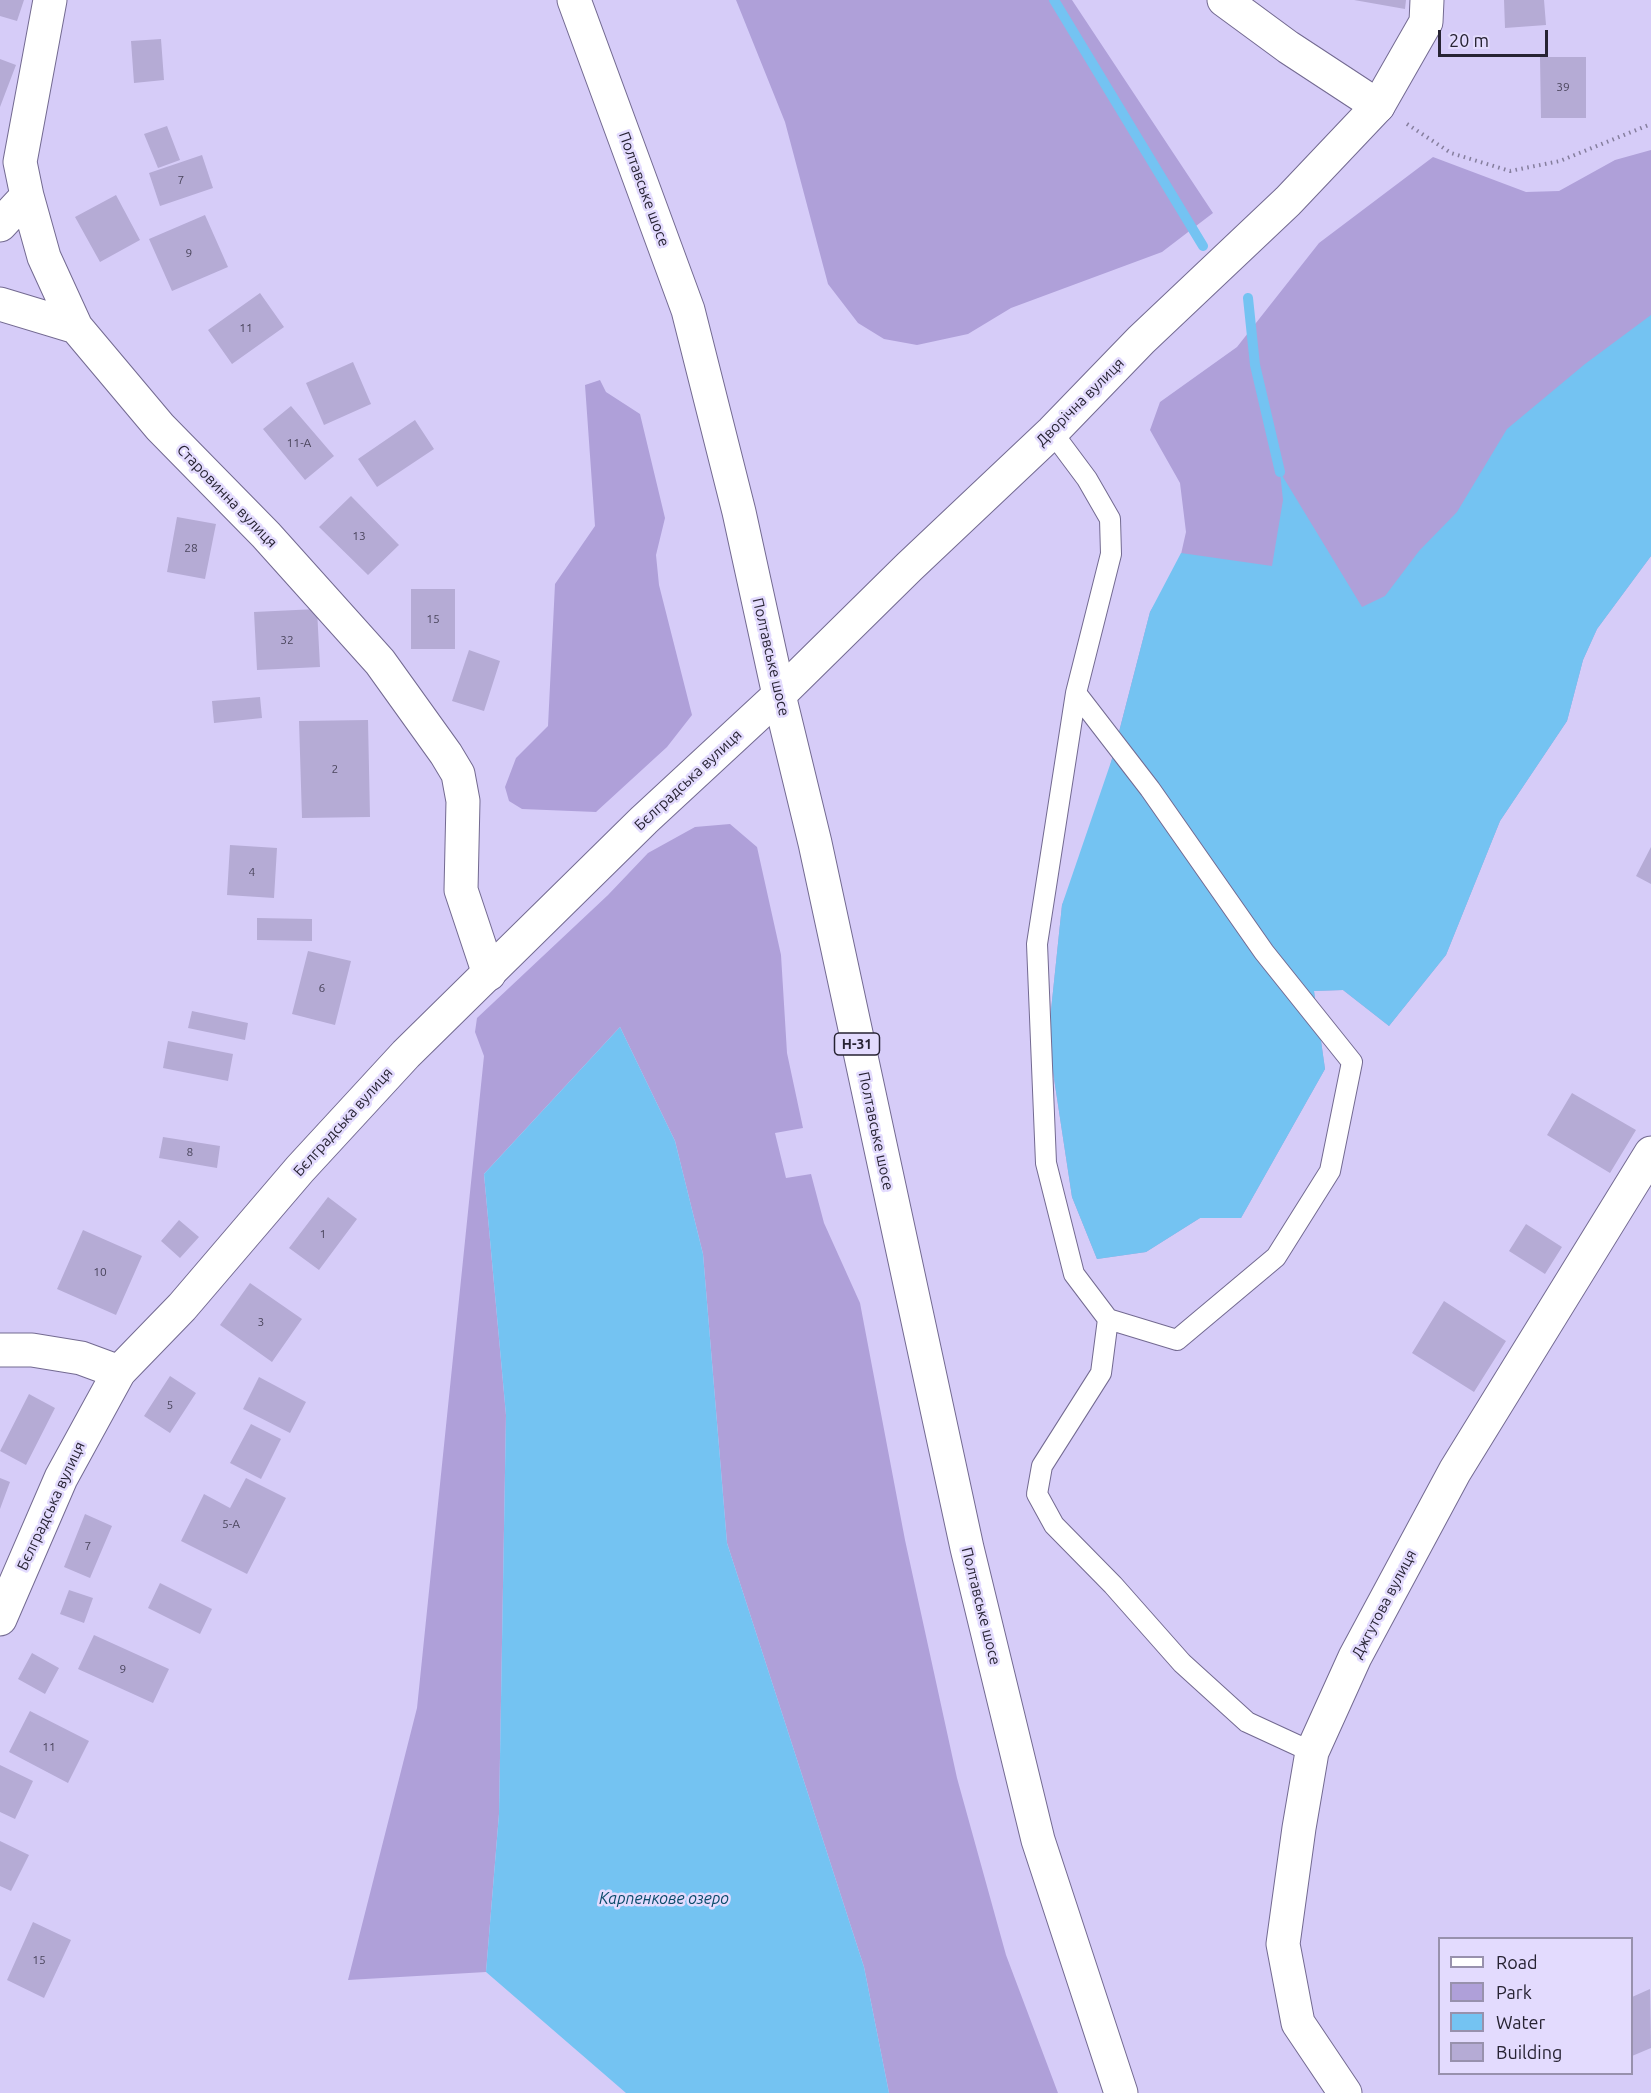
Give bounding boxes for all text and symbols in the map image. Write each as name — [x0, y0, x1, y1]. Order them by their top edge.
scale bar — [1441, 18, 1550, 56]
text: 20 m — [1449, 30, 1489, 50]
house number: 39 — [1556, 80, 1570, 94]
street label: Полтавське шосе — [615, 129, 673, 249]
house number: 7 — [178, 173, 184, 187]
house number: 9 — [186, 246, 192, 260]
house number: 11 — [239, 321, 253, 335]
street label: Дворічна вулиця — [1032, 354, 1128, 450]
house number: 11-А — [287, 436, 311, 450]
street label: Старовинна вулиця — [173, 441, 281, 551]
house number: 13 — [352, 529, 366, 543]
house number: 28 — [184, 541, 198, 555]
street label: Полтавське шосе — [749, 596, 793, 718]
house number: 15 — [426, 612, 440, 626]
house number: 32 — [280, 633, 294, 647]
street label: Бєлградська вулиця — [631, 726, 745, 834]
house number: 2 — [332, 762, 338, 776]
house number: 4 — [249, 865, 255, 879]
house number: 6 — [319, 981, 325, 995]
road number: Н-31 — [834, 1033, 880, 1055]
street label: Бєлградська вулиця — [290, 1064, 396, 1180]
street label: Полтавське шосе — [855, 1070, 897, 1192]
house number: 8 — [187, 1145, 193, 1159]
house number: 1 — [320, 1227, 326, 1241]
house number: 10 — [93, 1265, 107, 1279]
house number: 3 — [258, 1315, 264, 1329]
house number: 5 — [167, 1398, 173, 1412]
street label: Бєлградська вулиця — [13, 1439, 89, 1573]
house number: 5-А — [222, 1517, 240, 1531]
house number: 7 — [85, 1539, 91, 1553]
street label: Полтавське шосе — [958, 1545, 1004, 1667]
street label: Джгутова вулиця — [1348, 1547, 1420, 1661]
house number: 9 — [120, 1662, 126, 1676]
house number: 11 — [42, 1740, 56, 1754]
water label: Карпенкове озеро — [599, 1889, 729, 1909]
legend — [1438, 1937, 1633, 2075]
text: Road — [1496, 1952, 1538, 1972]
house number: 15 — [32, 1953, 46, 1967]
text: Park — [1496, 1982, 1532, 2002]
text: Water — [1496, 2012, 1545, 2032]
text: Building — [1496, 2042, 1562, 2062]

